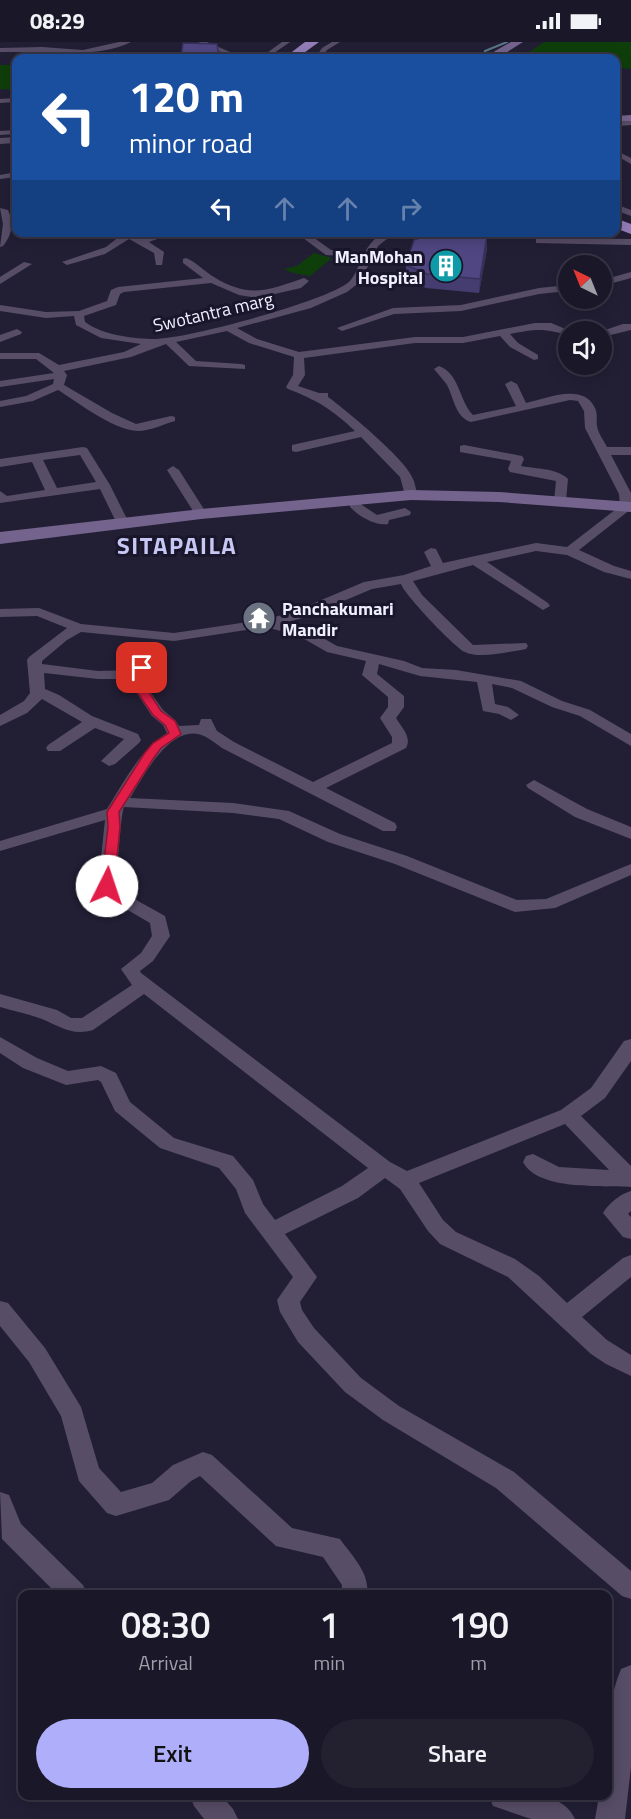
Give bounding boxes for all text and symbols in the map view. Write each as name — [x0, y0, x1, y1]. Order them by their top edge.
text: 08:29 — [30, 4, 85, 38]
text: 120 m — [129, 64, 244, 128]
icon: left — [30, 78, 108, 156]
text: minor road — [129, 122, 253, 163]
icon: left — [205, 192, 238, 225]
icon: ahead — [268, 192, 301, 225]
icon: ahead — [331, 192, 364, 225]
icon: right — [394, 192, 427, 225]
place label: ManMohan Hospital — [334, 243, 423, 291]
building icon: ManMohan Hospital — [428, 248, 464, 284]
north arrow — [558, 255, 612, 309]
map controls — [558, 255, 612, 375]
street label: Swotantra marg — [150, 285, 276, 339]
button: sound — [558, 321, 612, 375]
district label: SITAPAILA — [117, 527, 237, 563]
place label: Panchakumari Mandir — [282, 595, 394, 643]
temple icon: Panchakumari Mandir — [241, 600, 277, 636]
pin — [116, 642, 167, 693]
icon: arrive — [125, 651, 158, 684]
position arrow — [75, 854, 139, 918]
text: 08:30 — [121, 1597, 210, 1652]
text: 1 — [319, 1597, 339, 1652]
text: 190 — [448, 1597, 509, 1652]
text: Arrival — [139, 1647, 193, 1678]
text: min — [313, 1647, 345, 1678]
text: m — [470, 1647, 487, 1678]
button: Exit — [36, 1719, 309, 1788]
button: Share — [321, 1719, 594, 1788]

